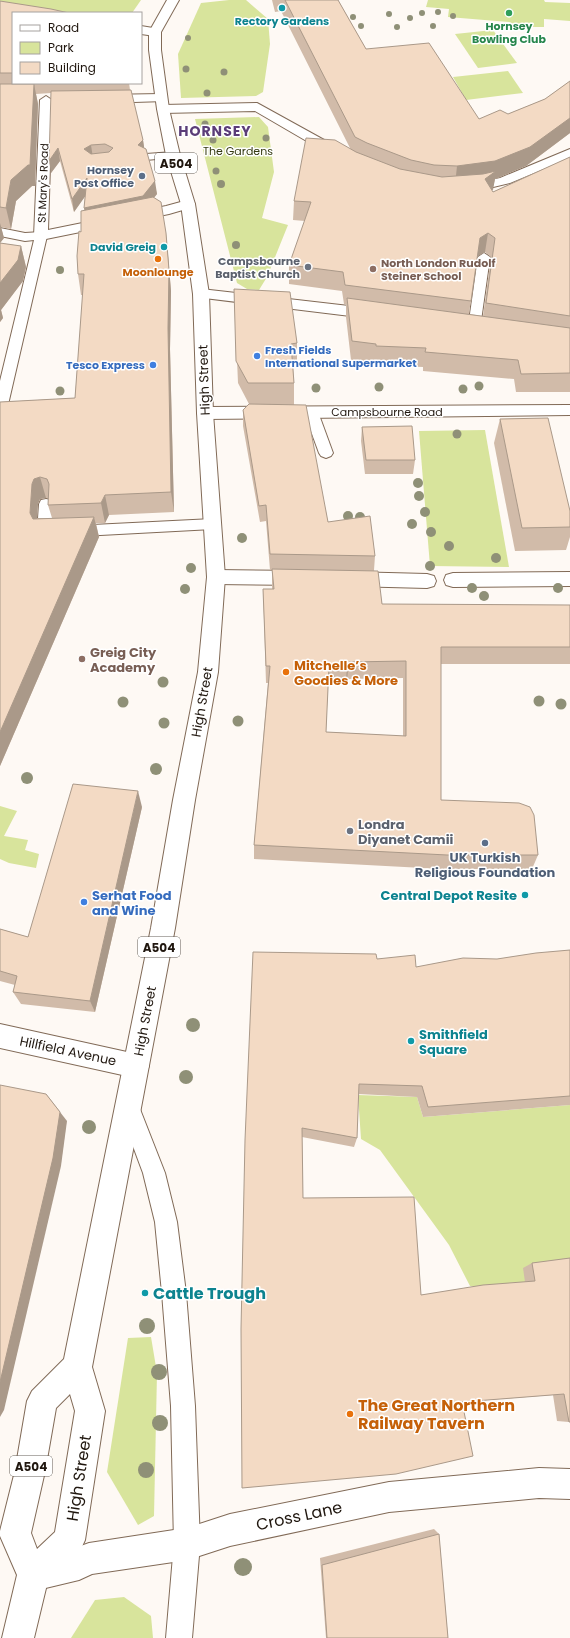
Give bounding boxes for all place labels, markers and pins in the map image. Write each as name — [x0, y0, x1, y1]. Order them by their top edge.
marker: Rectory Gardens — [277, 3, 287, 13]
marker: Hornsey Bowling Club — [504, 8, 514, 18]
place label: Rectory Gardens — [235, 13, 329, 29]
place label: Hornsey Bowling Club — [472, 18, 547, 47]
place label: Hornsey Post Office — [74, 162, 134, 191]
marker: Hornsey Post Office — [137, 171, 147, 181]
place label: David Greig — [90, 239, 156, 255]
marker: David Greig — [159, 242, 169, 252]
place label: Campsbourne Baptist Church — [215, 253, 300, 282]
marker: Moonlounge — [153, 254, 163, 264]
place label: North London Rudolf Steiner School — [381, 255, 495, 284]
marker: Campsbourne Baptist Church — [303, 262, 313, 272]
place label: Moonlounge — [123, 264, 194, 280]
marker: North London Rudolf Steiner School — [368, 264, 378, 274]
place label: Fresh Fields International Supermarket — [265, 342, 417, 371]
marker: Fresh Fields International Supermarket — [252, 351, 262, 361]
place label: Tesco Express — [66, 357, 145, 373]
marker: Tesco Express — [148, 360, 158, 370]
place label: Greig City Academy — [90, 643, 157, 677]
marker: Greig City Academy — [77, 654, 87, 664]
place label: Mitchelle’s Goodies & More — [294, 656, 398, 690]
marker: Mitchelle’s Goodies & More — [281, 667, 291, 677]
place label: Londra Diyanet Camii — [358, 815, 453, 849]
marker: Londra Diyanet Camii — [345, 826, 355, 836]
marker: UK Turkish Religious Foundation — [480, 838, 490, 848]
place label: UK Turkish Religious Foundation — [415, 848, 556, 882]
place label: Serhat Food and Wine — [92, 886, 172, 920]
place label: Central Depot Resite — [381, 886, 517, 905]
marker: Central Depot Resite — [520, 890, 530, 900]
marker: Serhat Food and Wine — [79, 897, 89, 907]
place label: Smithfield Square — [419, 1025, 488, 1059]
marker: Smithfield Square — [406, 1036, 416, 1046]
place label: Cattle Trough — [153, 1282, 266, 1305]
marker: Cattle Trough — [140, 1288, 150, 1298]
place label: The Great Northern Railway Tavern — [358, 1394, 515, 1435]
marker: The Great Northern Railway Tavern — [345, 1409, 355, 1419]

